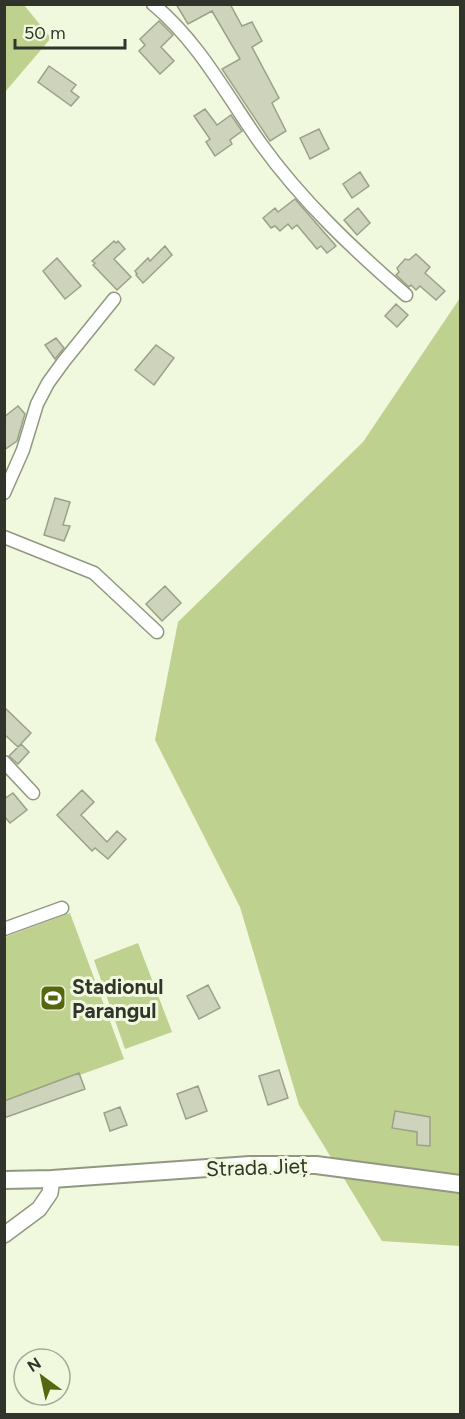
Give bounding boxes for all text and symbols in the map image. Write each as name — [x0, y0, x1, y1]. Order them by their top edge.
scale bar — [15, 12, 124, 50]
text: 50 m — [24, 22, 66, 44]
place label: Stadionul Parangul — [72, 974, 163, 1023]
sports icon: Stadionul Parangul — [38, 983, 68, 1013]
street label: Strada Jieț — [206, 1153, 308, 1181]
north arrow — [12, 1347, 72, 1407]
text: N — [24, 1354, 44, 1376]

